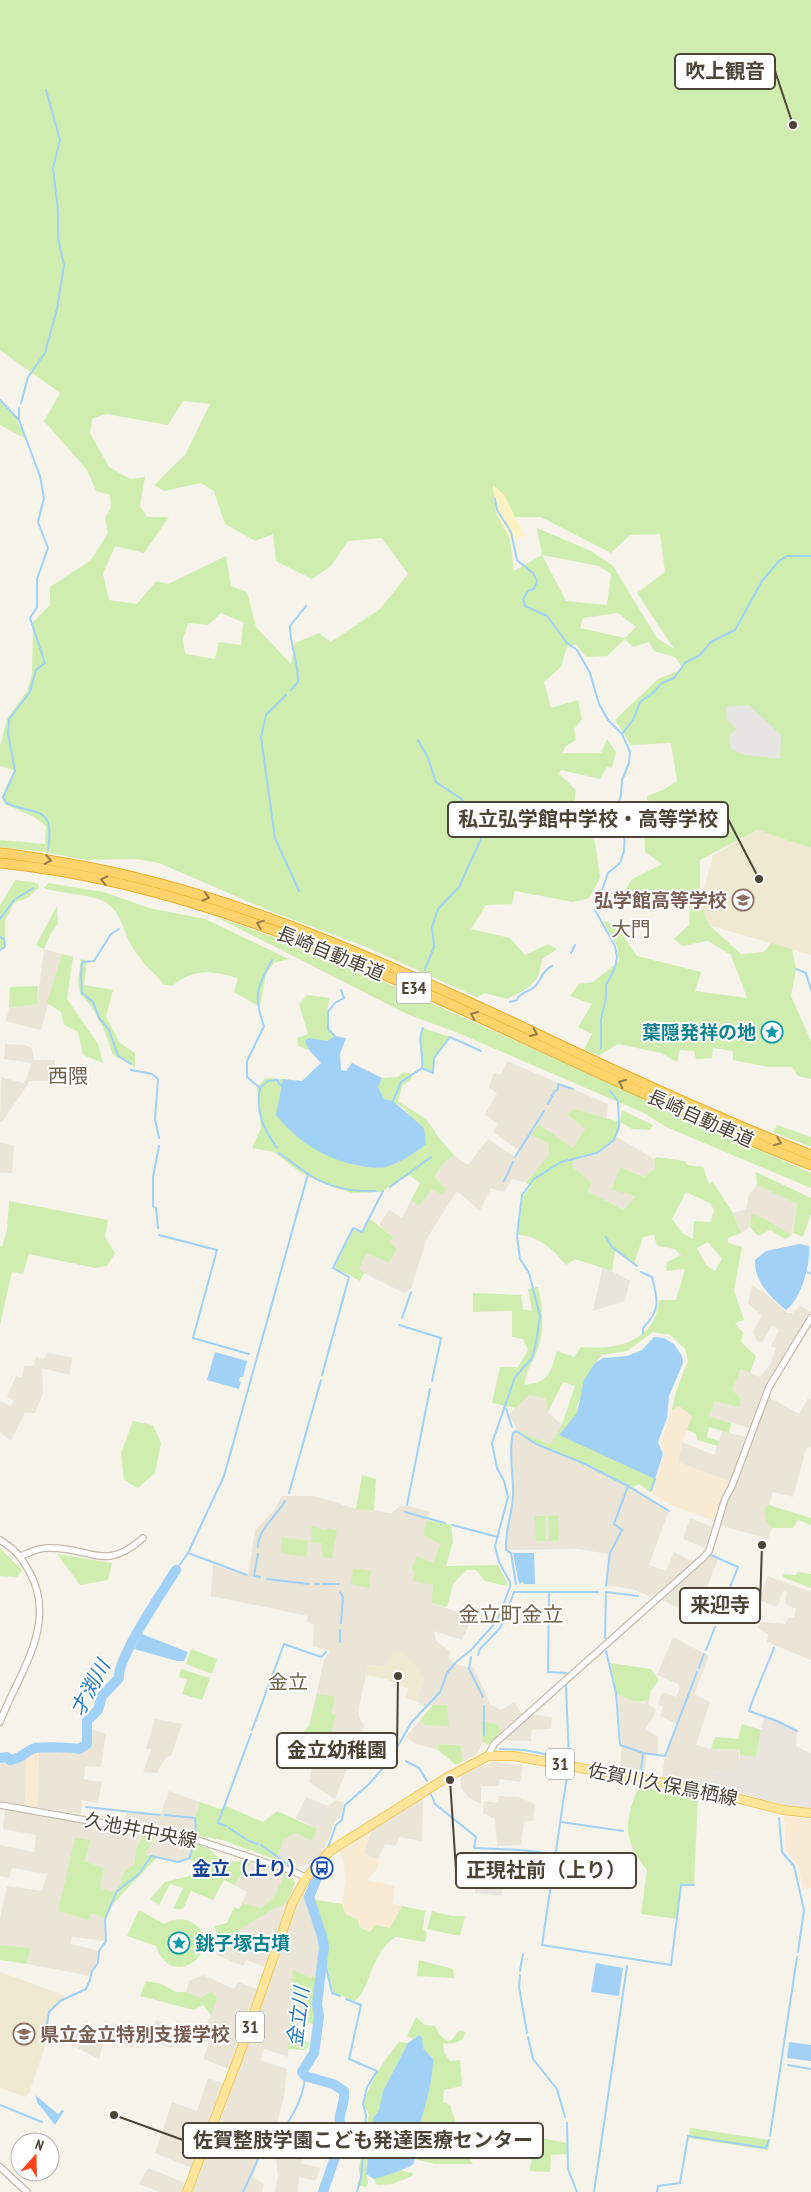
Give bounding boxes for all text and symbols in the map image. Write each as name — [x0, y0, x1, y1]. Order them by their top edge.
callout: 吹上観音 — [675, 54, 775, 89]
text: 吹上観音 — [685, 58, 765, 84]
callout: 私立弘学館中学校・高等学校 — [448, 802, 728, 837]
text: 私立弘学館中学校・高等学校 — [458, 806, 718, 832]
one-way arrow — [44, 855, 53, 865]
one-way arrow — [100, 875, 108, 886]
place label: 弘学館高等学校 — [594, 888, 727, 912]
school or university icon: 弘学館高等学校 — [731, 888, 755, 912]
one-way arrow — [202, 891, 210, 901]
district label: 大門 — [611, 916, 651, 942]
one-way arrow — [256, 920, 265, 931]
street label: 長崎自動車道 — [274, 921, 388, 985]
road number: E34 — [396, 972, 432, 1004]
one-way arrow — [470, 1011, 479, 1021]
place label: 葉隠発祥の地 — [642, 1020, 756, 1044]
place icon: 葉隠発祥の地 — [760, 1020, 784, 1044]
one-way arrow — [529, 1026, 538, 1037]
district label: 西隈 — [48, 1063, 88, 1089]
one-way arrow — [618, 1079, 627, 1090]
street label: 長崎自動車道 — [644, 1084, 758, 1152]
one-way arrow — [773, 1135, 782, 1146]
callout: 来迎寺 — [680, 1588, 760, 1623]
text: 来迎寺 — [690, 1592, 750, 1618]
district label: 金立町金立 — [459, 1601, 564, 1628]
water label: 才渕川 — [64, 1654, 117, 1721]
district label: 金立 — [268, 1669, 308, 1695]
callout: 金立幼稚園 — [277, 1733, 397, 1768]
text: 金立幼稚園 — [287, 1737, 387, 1763]
road number: 31 — [546, 1748, 574, 1780]
street label: 佐賀川久保鳥栖線 — [586, 1758, 740, 1810]
street label: 久池井中央線 — [83, 1807, 199, 1853]
callout: 正現社前（上り） — [456, 1853, 636, 1888]
place label: 金立（上り） — [192, 1856, 306, 1880]
bus stop icon: 金立（上り） — [310, 1856, 334, 1880]
text: 正現社前（上り） — [466, 1857, 626, 1883]
place icon: 銚子塚古墳 — [167, 1931, 191, 1955]
place label: 銚子塚古墳 — [195, 1931, 290, 1955]
water label: 金立川 — [281, 1984, 315, 2048]
road number: 31 — [236, 2011, 264, 2042]
school or university icon: 県立金立特別支援学校 — [12, 2022, 36, 2046]
place label: 県立金立特別支援学校 — [40, 2022, 230, 2046]
callout: 佐賀整肢学園こども発達医療センター — [183, 2123, 543, 2158]
text: 佐賀整肢学園こども発達医療センター — [193, 2127, 533, 2153]
north arrow — [10, 2132, 60, 2182]
text: N — [33, 2135, 46, 2155]

